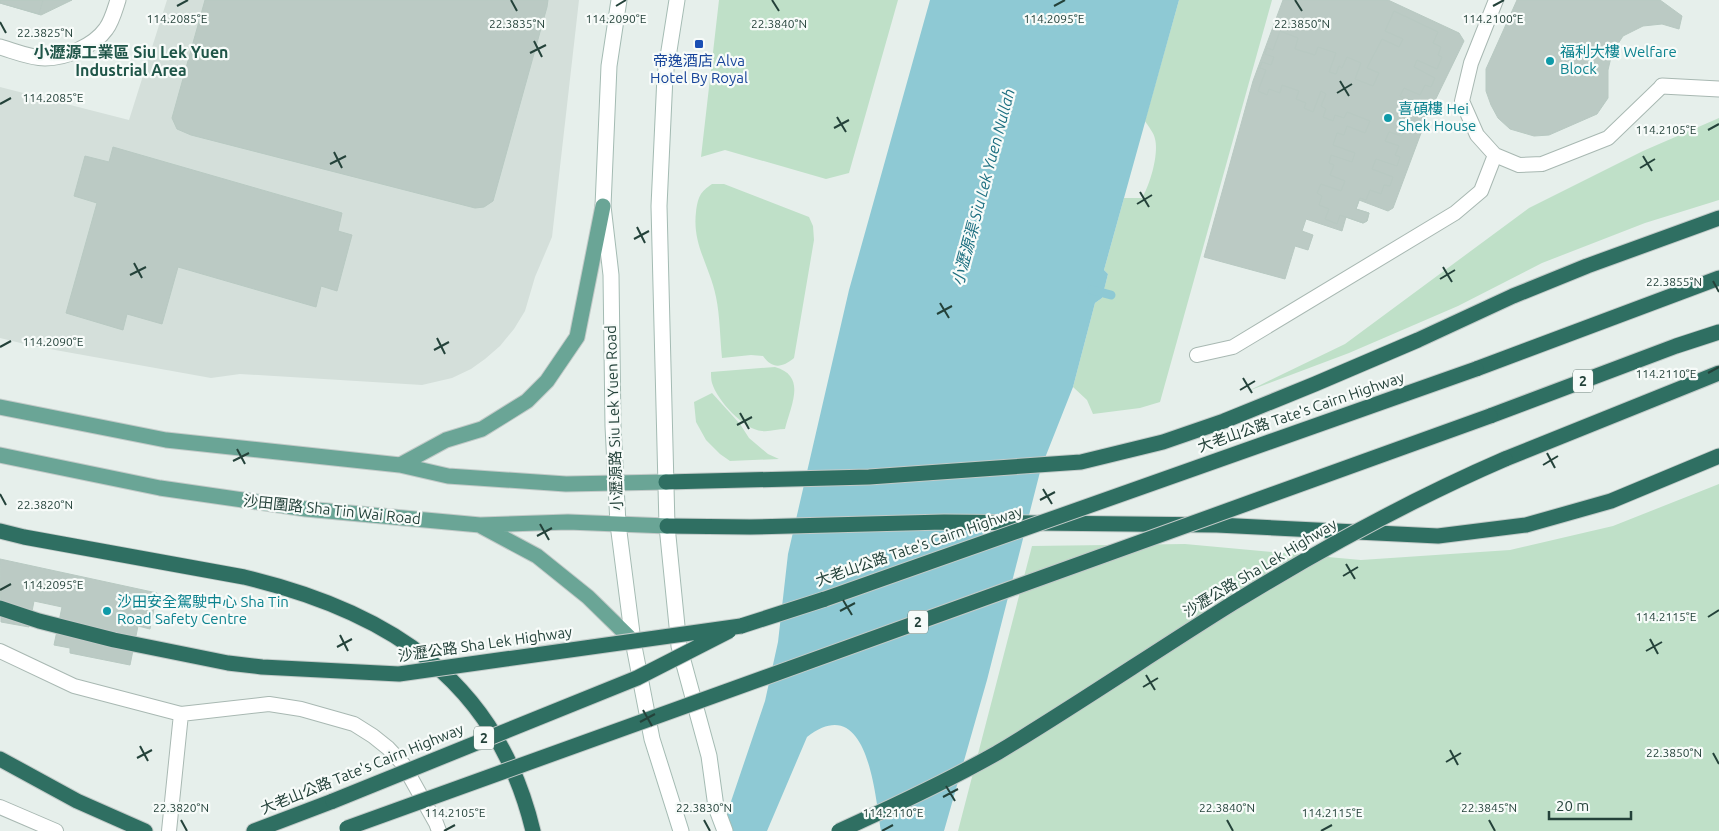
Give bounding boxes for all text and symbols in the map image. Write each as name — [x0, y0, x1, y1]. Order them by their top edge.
text: 114.2085°E — [147, 12, 208, 25]
text: 114.2090°E — [586, 12, 647, 25]
text: 114.2095°E — [1024, 12, 1085, 25]
text: 114.2100°E — [1463, 12, 1524, 25]
text: 22.3835°N — [489, 17, 545, 30]
text: 22.3840°N — [751, 17, 807, 30]
text: 22.3850°N — [1274, 17, 1330, 30]
text: 22.3825°N — [17, 26, 73, 39]
marker: 帝逸酒店 Alva Hotel By Royal — [693, 38, 705, 50]
district label: 小瀝源工業區 Siu Lek Yuen Industrial Area — [34, 43, 228, 79]
place label: 福利大樓 Welfare Block — [1560, 43, 1677, 77]
place label: 帝逸酒店 Alva Hotel By Royal — [650, 52, 748, 86]
marker: 福利大樓 Welfare Block — [1544, 55, 1556, 67]
water label: 小瀝源渠 Siu Lek Yuen Nullah — [948, 86, 1018, 288]
text: 114.2085°E — [23, 91, 84, 104]
place label: 喜碩樓 Hei Shek House — [1398, 100, 1476, 134]
marker: 喜碩樓 Hei Shek House — [1382, 112, 1394, 124]
text: 114.2105°E — [1636, 123, 1697, 136]
text: 22.3855°N — [1646, 275, 1702, 288]
street label: 小瀝源路 Siu Lek Yuen Road — [602, 325, 625, 511]
text: 114.2090°E — [23, 335, 84, 348]
text: 114.2110°E — [1636, 367, 1697, 380]
street label: 大老山公路 Tate's Cairn Highway — [1195, 368, 1406, 455]
road number: 2 — [1573, 370, 1593, 392]
street label: 沙田圍路 Sha Tin Wai Road — [243, 492, 422, 527]
text: 22.3820°N — [17, 498, 73, 511]
street label: 大老山公路 Tate's Cairn Highway — [813, 502, 1024, 589]
street label: 沙瀝公路 Sha Lek Highway — [1180, 515, 1339, 620]
text: 114.2095°E — [23, 578, 84, 591]
place label: 沙田安全駕駛中心 Sha Tin Road Safety Centre — [117, 593, 289, 627]
marker: 沙田安全駕駛中心 Sha Tin Road Safety Centre — [101, 605, 113, 617]
road number: 2 — [908, 610, 928, 634]
text: 114.2115°E — [1636, 610, 1697, 623]
street label: 沙瀝公路 Sha Lek Highway — [397, 623, 573, 664]
street label: 大老山公路 Tate's Cairn Highway — [258, 720, 466, 817]
road number: 2 — [474, 726, 494, 750]
text: 22.3850°N — [1646, 746, 1702, 759]
scale bar — [1549, 788, 1632, 820]
text: 20 m — [1556, 797, 1589, 814]
text: 22.3820°N — [153, 801, 209, 814]
text: 22.3830°N — [676, 801, 732, 814]
text: 22.3840°N — [1199, 801, 1255, 814]
text: 22.3845°N — [1461, 801, 1517, 814]
text: 114.2105°E — [425, 806, 486, 819]
text: 114.2110°E — [863, 806, 924, 819]
text: 114.2115°E — [1302, 806, 1363, 819]

